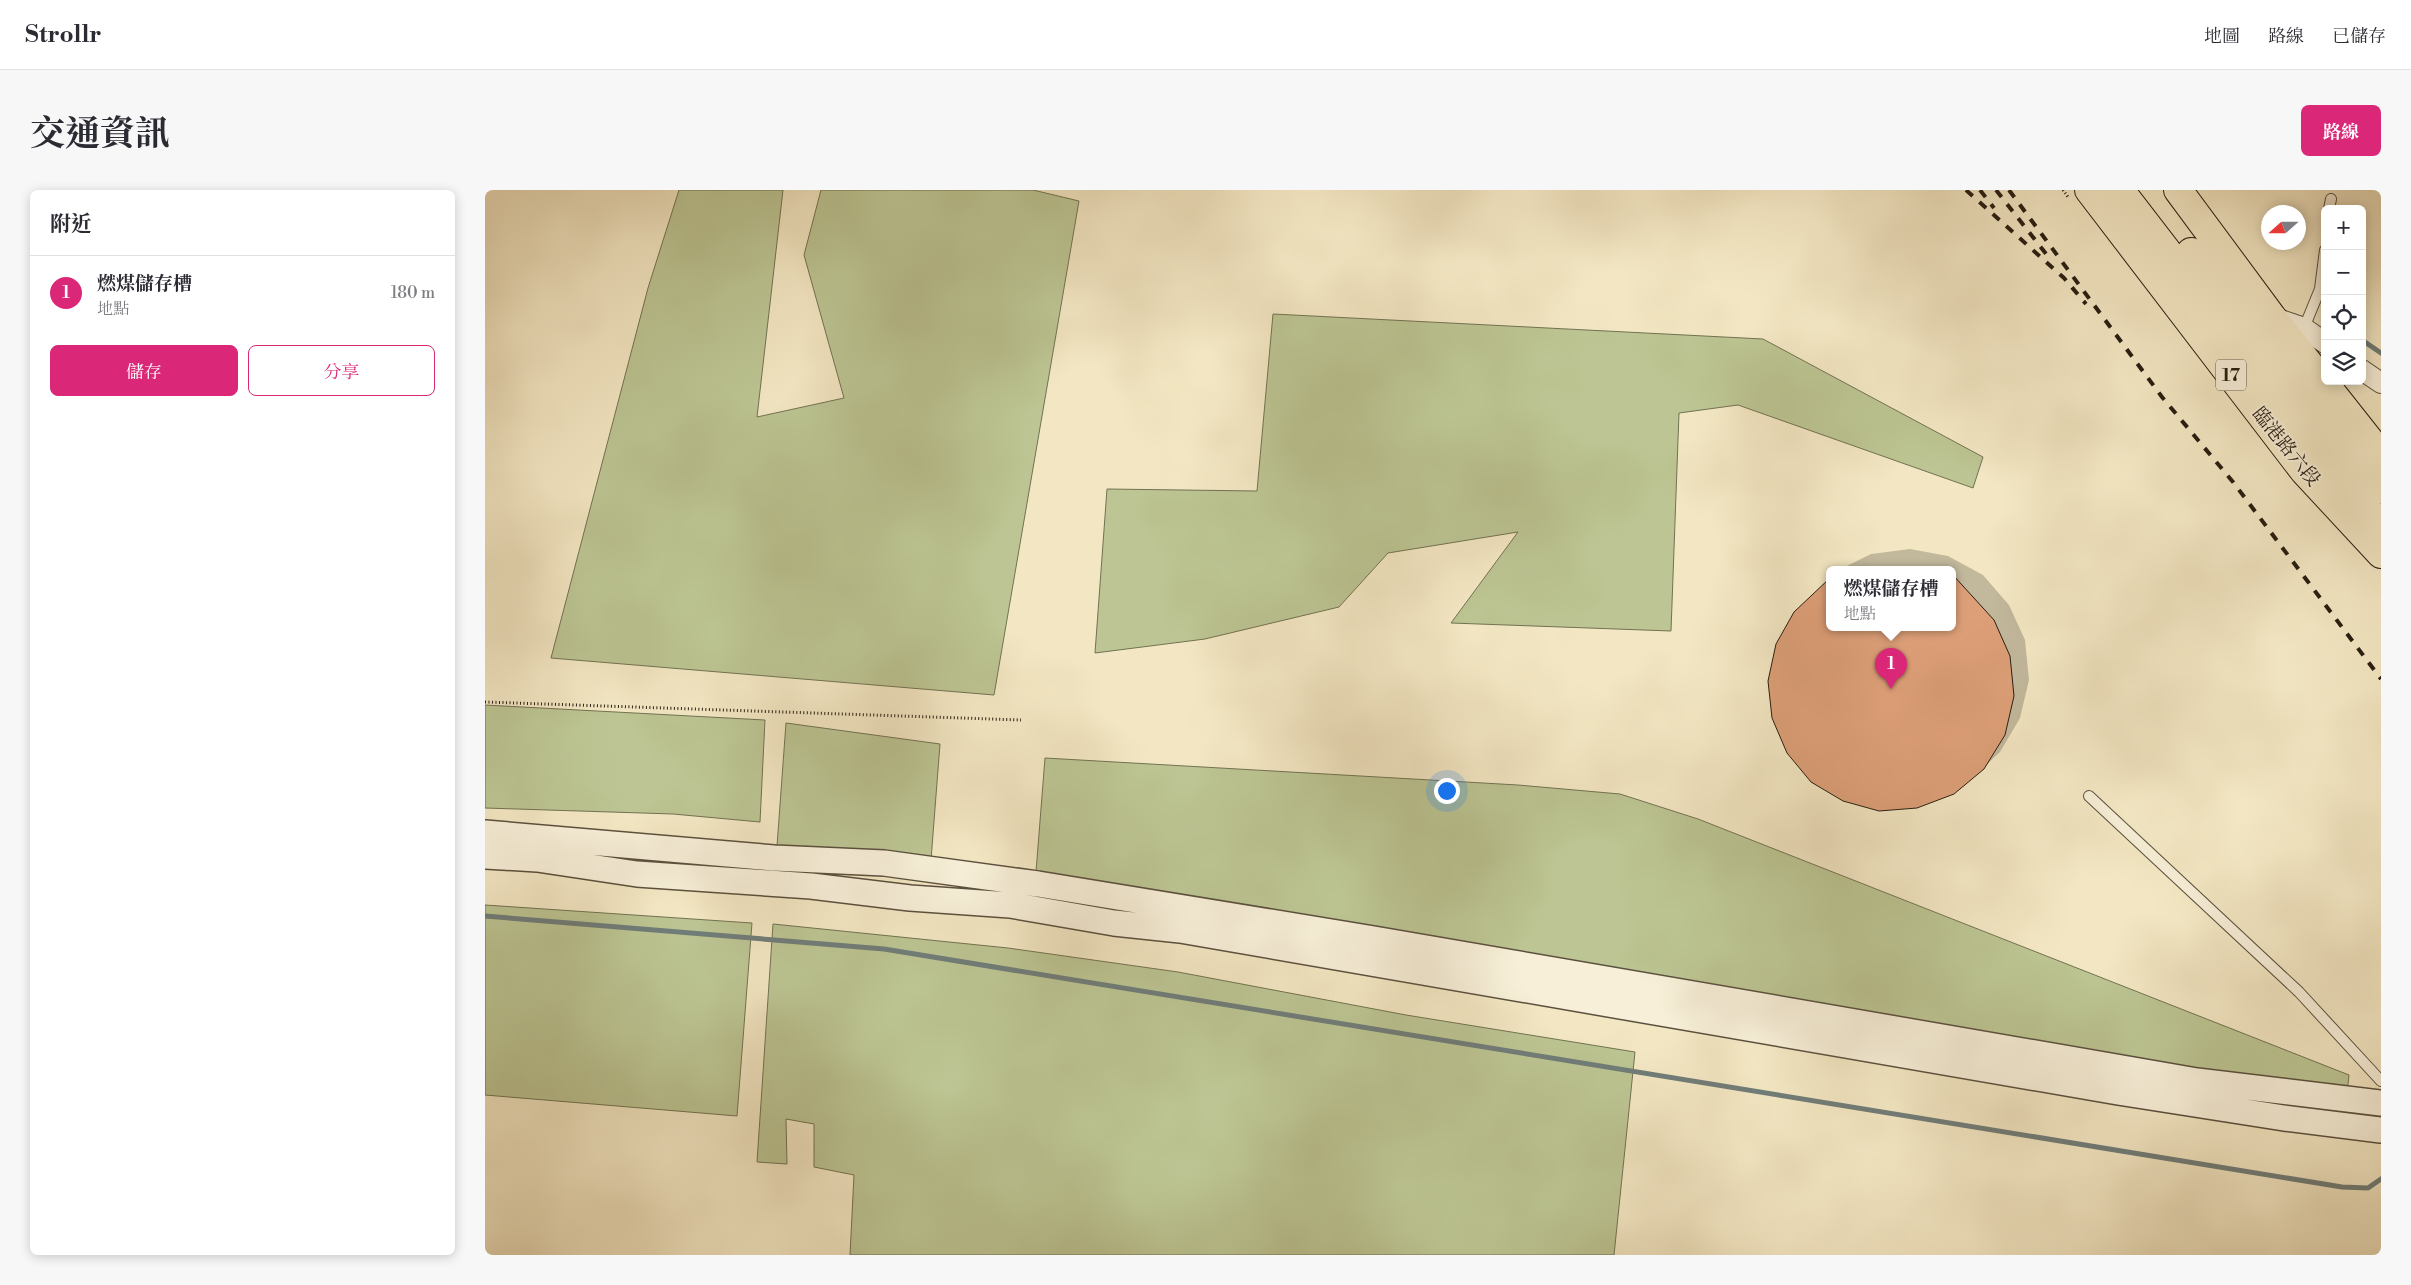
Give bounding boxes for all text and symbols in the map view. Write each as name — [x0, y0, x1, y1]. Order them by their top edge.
text: Strollr — [25, 20, 101, 50]
text: 地圖 — [2204, 25, 2240, 48]
text: 路線 — [2268, 25, 2304, 48]
text: 已儲存 — [2332, 25, 2386, 48]
button: 路線 — [2301, 105, 2381, 156]
text: 交通資訊 — [30, 113, 170, 156]
north arrow — [2261, 205, 2306, 250]
map controls — [2321, 205, 2366, 385]
button: + — [2321, 205, 2366, 250]
text: 附近 — [50, 212, 92, 238]
button: − — [2321, 250, 2366, 295]
text: 燃煤儲存槽 — [97, 272, 192, 296]
text: 1 — [62, 283, 70, 303]
text: 180 m — [391, 283, 435, 303]
button: locate — [2321, 295, 2366, 340]
text: 地點 — [97, 299, 129, 319]
button: layers — [2321, 340, 2366, 385]
button: 儲存 — [50, 345, 238, 396]
button: 分享 — [248, 345, 435, 396]
road number: 17 — [2216, 360, 2246, 390]
street label: 臨港路六段 — [2247, 402, 2325, 491]
popup — [1826, 566, 1956, 631]
text: 燃煤儲存槽 — [1843, 577, 1939, 601]
text: 地點 — [1843, 604, 1876, 624]
pin: 1 — [1875, 648, 1907, 689]
your location — [1434, 778, 1460, 804]

